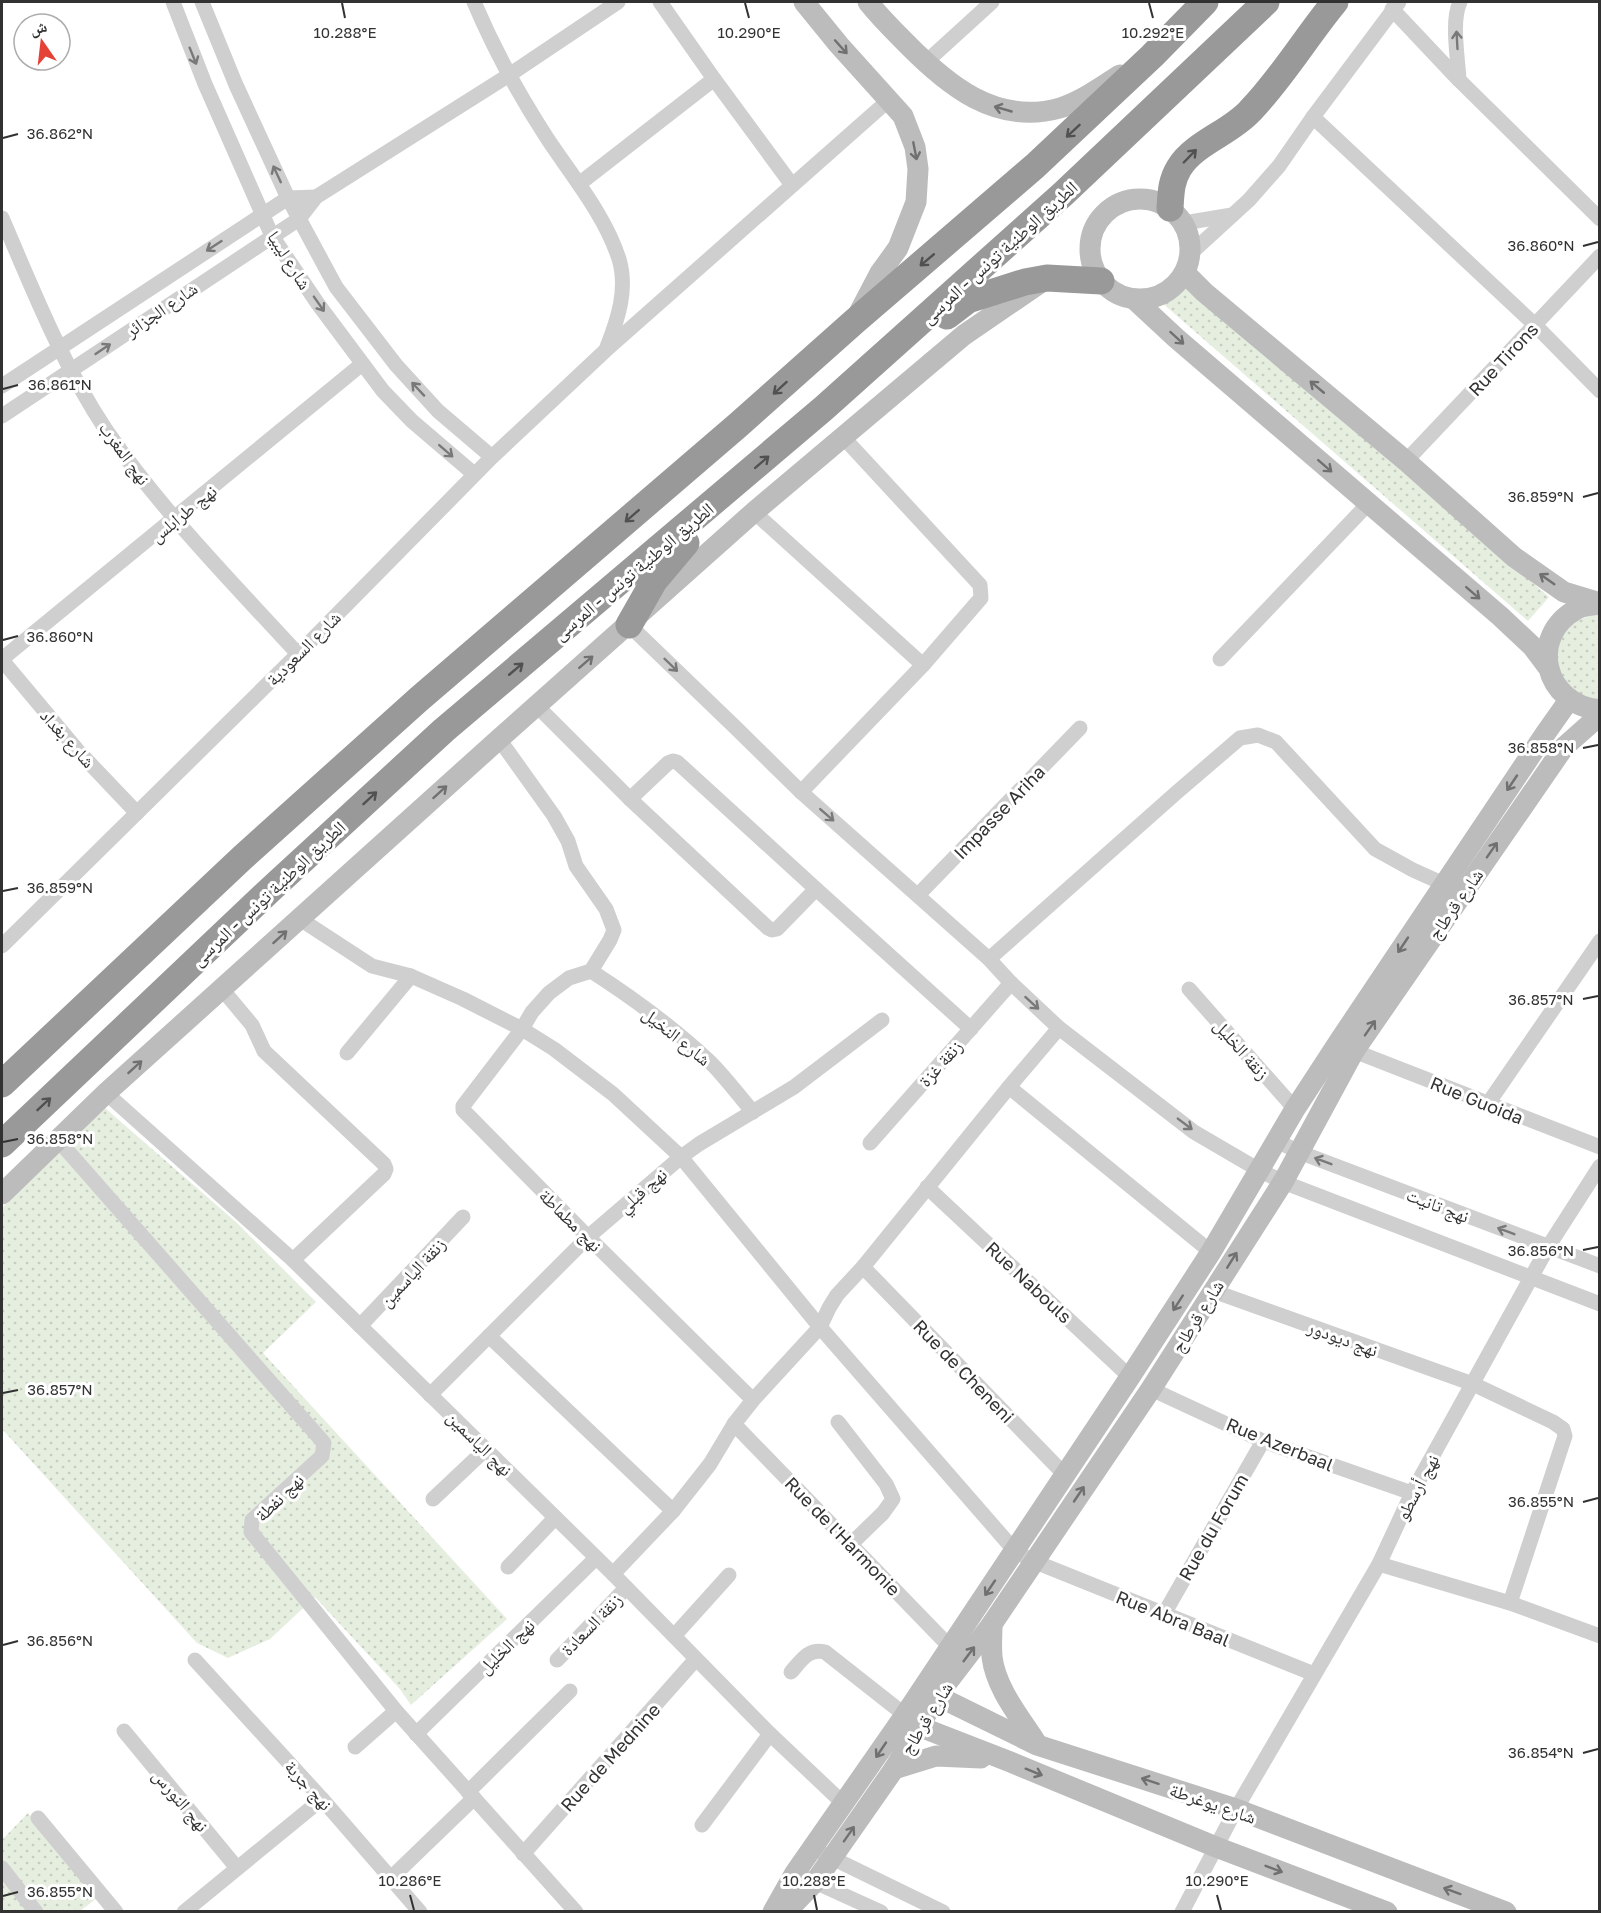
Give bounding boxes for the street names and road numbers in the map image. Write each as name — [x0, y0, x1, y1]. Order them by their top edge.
street label: الطريق الوطنية تونس - المرسى — [916, 176, 1082, 329]
street label: شارع ليبيا — [263, 226, 317, 294]
street label: شارع الجزائر — [120, 277, 202, 343]
street label: Rue Tirons — [1464, 318, 1542, 400]
street label: نهج المغرب — [93, 417, 155, 490]
street label: نهج طرابلس — [145, 479, 222, 548]
street label: الطريق الوطنية تونس - المرسى — [548, 498, 718, 645]
street label: شارع السعودية — [261, 606, 346, 691]
street label: شارع بغداد — [35, 704, 100, 773]
street label: Impasse Ariha — [949, 760, 1049, 864]
street label: الطريق الوطنية تونس - المرسى — [186, 816, 350, 971]
street label: شارع قرطاج — [1423, 864, 1489, 945]
street label: شارع النخيل — [638, 1002, 715, 1071]
street label: زنقة الخليل — [1209, 1014, 1274, 1084]
street label: زنقة غزة — [913, 1035, 967, 1091]
street label: Rue Guoida — [1427, 1071, 1527, 1129]
street label: نهج قبلي — [613, 1163, 674, 1221]
street label: نهج تانيت — [1403, 1183, 1472, 1229]
street label: نهج مطماطة — [534, 1184, 607, 1257]
street label: زنقة الياسمين — [374, 1233, 450, 1312]
street label: Rue Nabouls — [981, 1237, 1077, 1327]
street label: شارع قرطاج — [1166, 1276, 1230, 1357]
street label: Rue de Cheneni — [909, 1315, 1019, 1427]
street label: نهج ديودور — [1303, 1315, 1381, 1363]
street label: نهج الياسمين — [441, 1406, 517, 1482]
street label: Rue Azerbaal — [1223, 1412, 1337, 1476]
street label: نهج أرسطو — [1391, 1450, 1445, 1525]
street label: نهج نفطة — [250, 1468, 310, 1527]
street label: Rue du Forum — [1174, 1470, 1252, 1584]
street label: Rue de l'Harmonie — [781, 1472, 905, 1600]
street label: Rue Abra Baal — [1113, 1585, 1233, 1651]
street label: زنقة السعادة — [556, 1588, 626, 1660]
street label: نهج الخليل — [473, 1614, 540, 1680]
street label: شارع قرطاج — [895, 1678, 959, 1759]
street label: Rue de Mednine — [556, 1698, 664, 1816]
street label: نهج جربة — [279, 1755, 337, 1816]
street label: نهج النورس — [147, 1764, 214, 1837]
street label: شارع يوغرطة — [1167, 1778, 1259, 1829]

